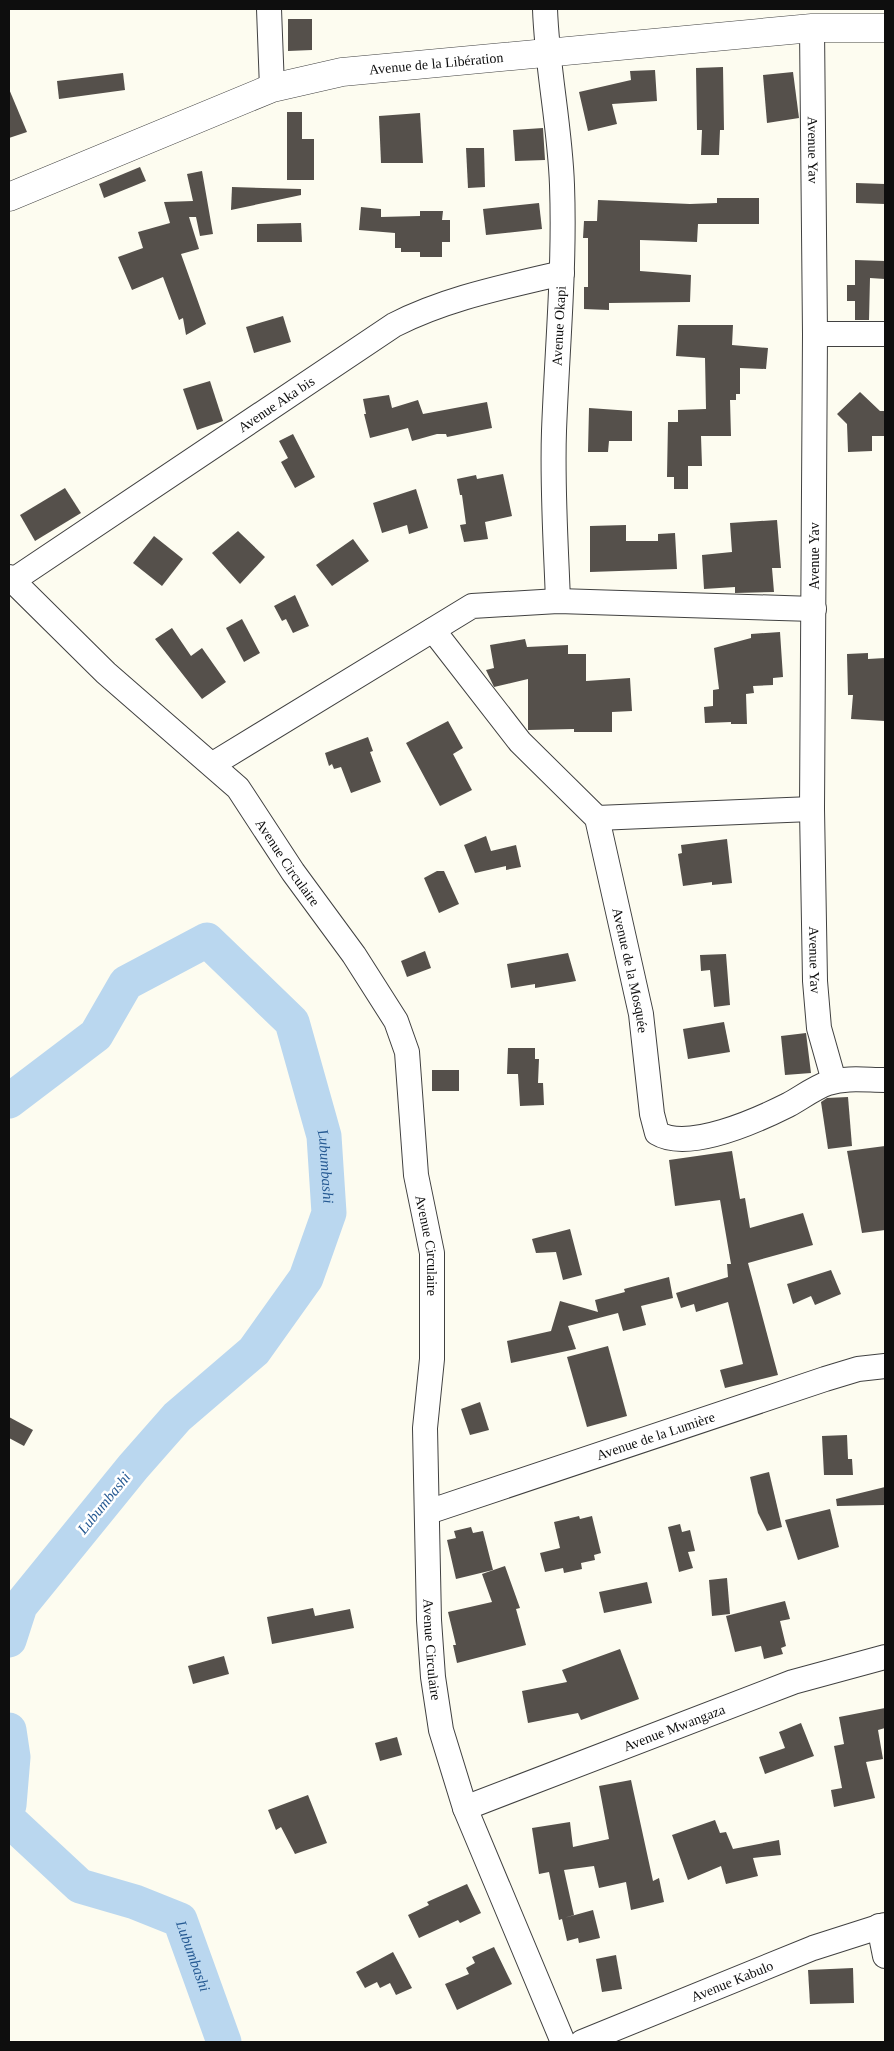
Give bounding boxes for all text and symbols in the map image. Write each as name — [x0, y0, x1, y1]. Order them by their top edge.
street label: Avenue de la Libération — [368, 49, 504, 77]
street label: Avenue Yav — [805, 116, 821, 184]
street label: Avenue Okapi — [549, 285, 569, 366]
street label: Avenue Aka bis — [235, 373, 317, 435]
street label: Avenue Yav — [807, 522, 822, 590]
street label: Avenue Circulaire — [253, 816, 323, 909]
street label: Avenue de la Mosquée — [610, 906, 651, 1034]
street label: Avenue Yav — [807, 926, 824, 994]
water label: Lubumbashi — [314, 1127, 336, 1204]
street label: Avenue Circulaire — [413, 1194, 440, 1296]
street label: Avenue de la Lumière — [594, 1409, 717, 1463]
water label: Lubumbashi — [74, 1469, 134, 1538]
street label: Avenue Circulaire — [421, 1598, 444, 1701]
street label: Avenue Mwangaza — [621, 1701, 728, 1754]
water label: Lubumbashi — [173, 1917, 213, 1994]
street label: Avenue Kabulo — [689, 1958, 775, 2004]

